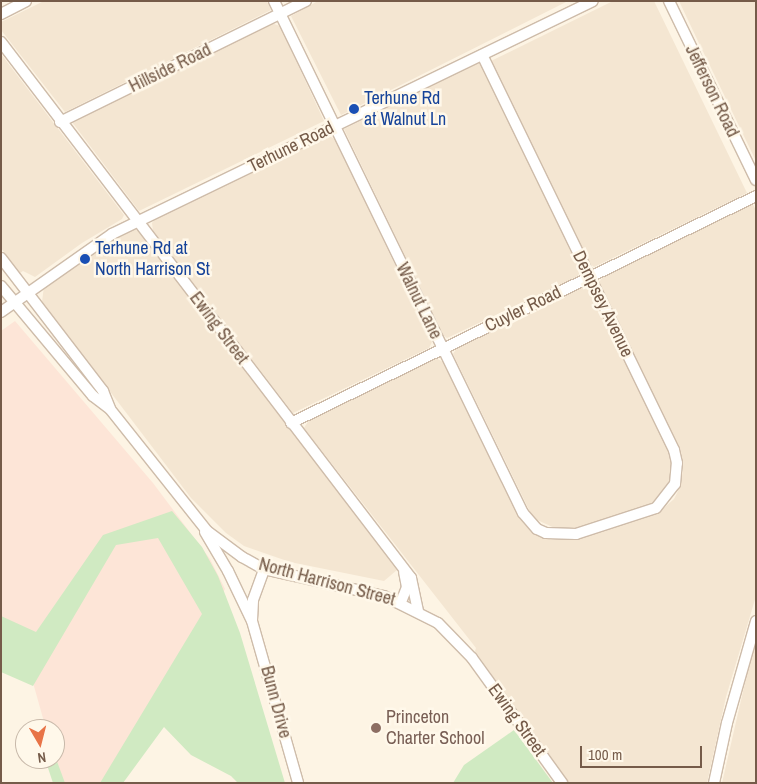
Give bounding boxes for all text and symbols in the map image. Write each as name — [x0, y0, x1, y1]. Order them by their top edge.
street label: Hillside Road — [125, 39, 215, 97]
street label: Jefferson Road — [680, 41, 744, 141]
place label: Terhune Rd at Walnut Ln — [364, 88, 446, 130]
marker: Terhune Rd at Walnut Ln — [348, 103, 360, 115]
street label: Terhune Road — [245, 117, 337, 177]
place label: Terhune Rd at North Harrison St — [95, 238, 210, 280]
street label: Dempsey Avenue — [568, 247, 638, 361]
marker: Terhune Rd at North Harrison St — [79, 253, 91, 265]
street label: Walnut Lane — [391, 259, 447, 343]
street label: Cuyler Road — [481, 281, 565, 337]
street label: Ewing Street — [185, 288, 253, 368]
street label: North Harrison Street — [256, 553, 398, 611]
street label: Bunn Drive — [256, 664, 296, 740]
street label: Ewing Street — [483, 679, 551, 761]
place label: Princeton Charter School — [386, 707, 484, 750]
north arrow — [15, 719, 65, 769]
marker: Princeton Charter School — [370, 722, 382, 734]
scale bar — [582, 736, 704, 768]
text: 100 m — [588, 744, 622, 765]
text: N — [37, 748, 47, 767]

